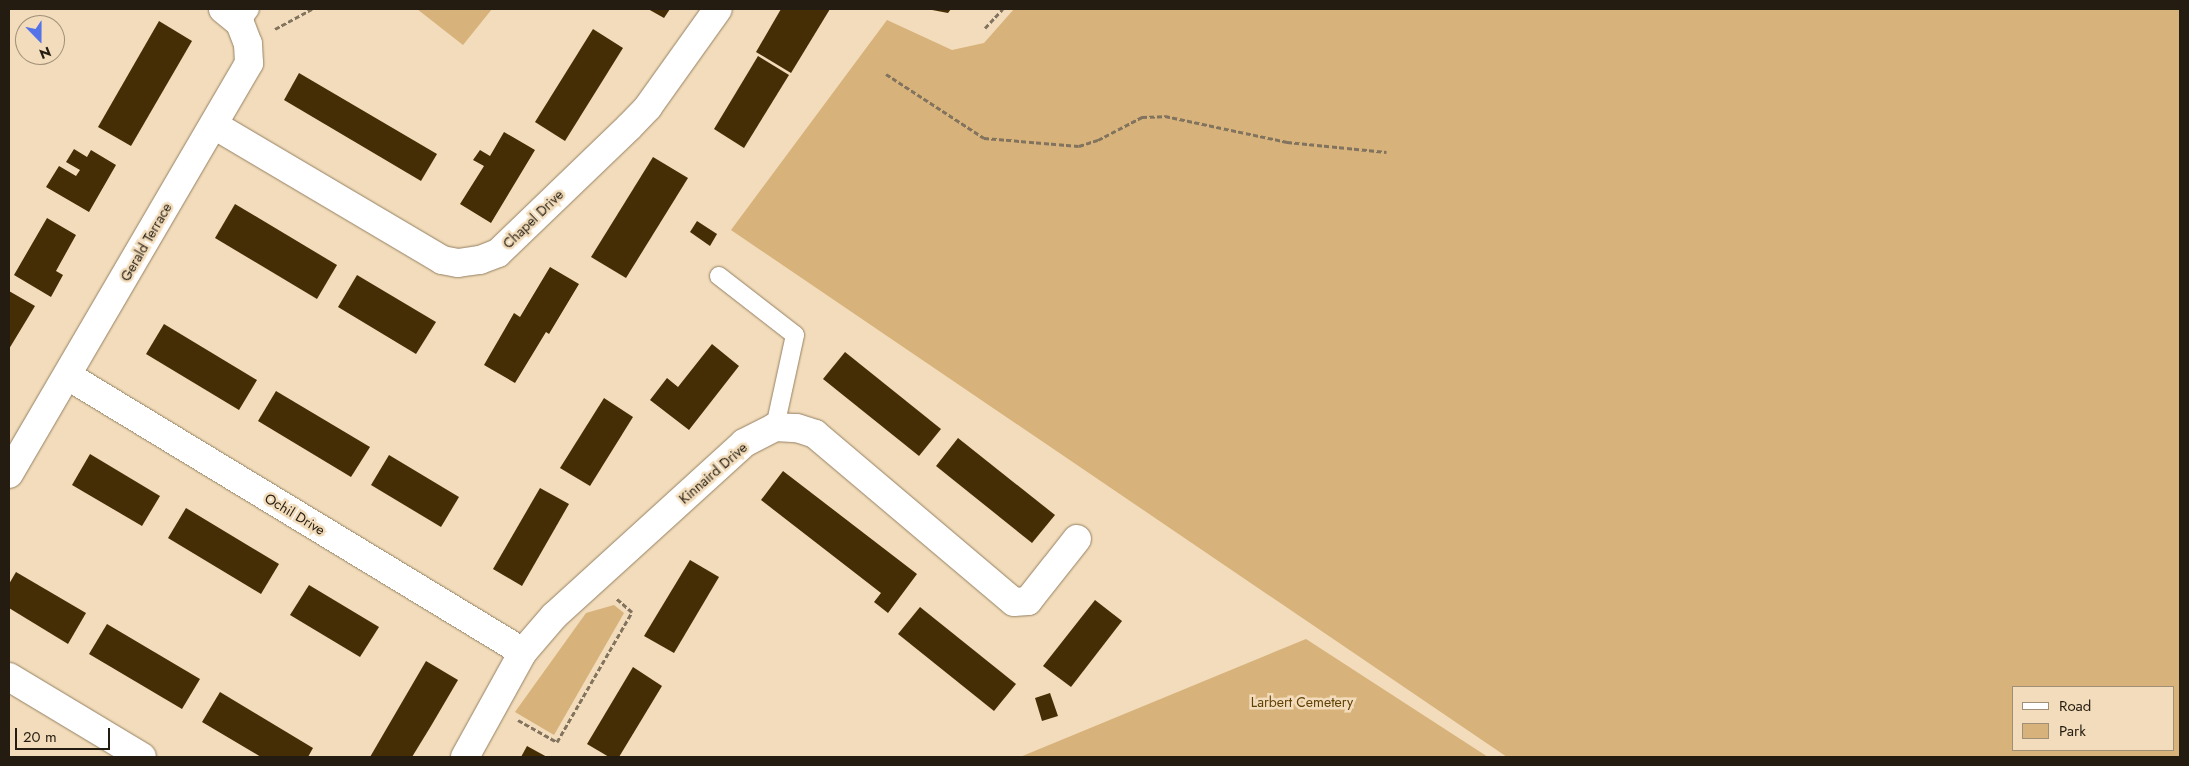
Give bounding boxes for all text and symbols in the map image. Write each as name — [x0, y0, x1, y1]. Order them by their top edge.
north arrow — [15, 15, 65, 65]
text: N — [36, 42, 54, 64]
street label: Chapel Drive — [499, 186, 567, 252]
street label: Gerald Terrace — [117, 200, 175, 284]
street label: Kinnaird Drive — [676, 439, 750, 507]
street label: Ochil Drive — [262, 489, 328, 539]
legend — [2012, 686, 2174, 751]
park label: Larbert Cemetery — [1251, 694, 1353, 710]
text: Road — [2059, 695, 2091, 717]
scale bar — [18, 718, 112, 750]
text: Park — [2059, 720, 2086, 742]
text: 20 m — [23, 726, 57, 748]

